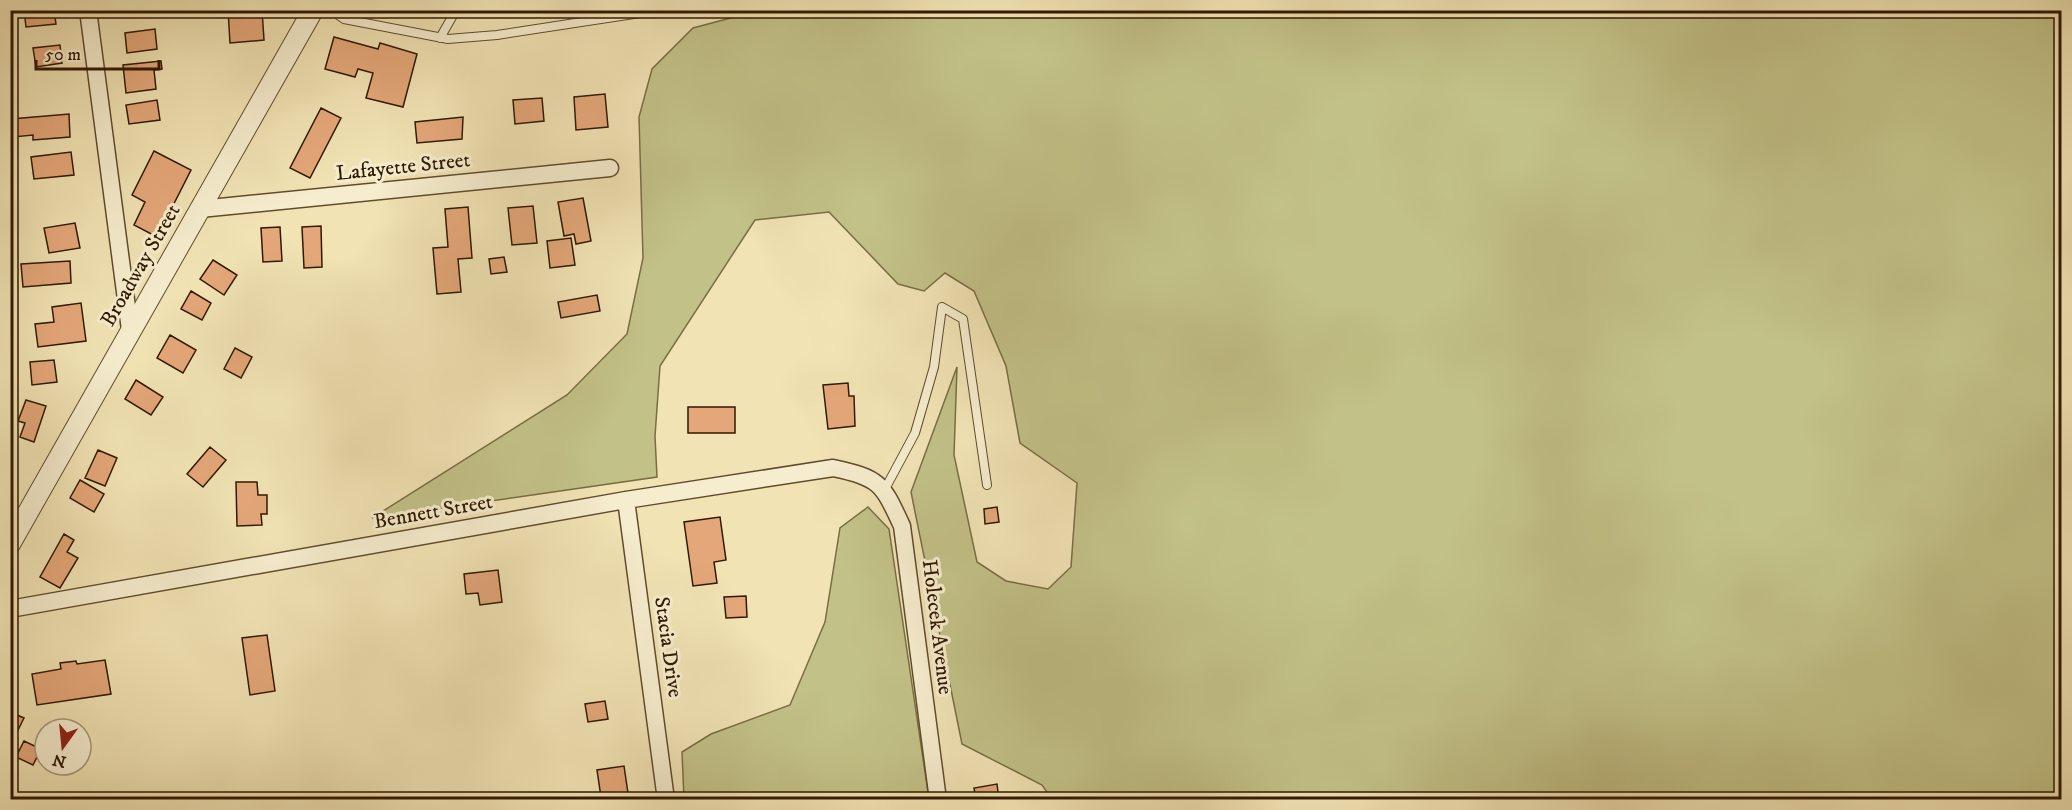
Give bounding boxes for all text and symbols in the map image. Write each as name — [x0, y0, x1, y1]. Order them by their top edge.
scale bar — [36, 33, 159, 71]
text: 50 m — [45, 44, 81, 66]
street label: Lafayette Street — [335, 147, 472, 187]
street label: Broadway Street — [95, 199, 186, 331]
street label: Bennett Street — [372, 489, 495, 535]
street label: Holecek Avenue — [916, 558, 958, 696]
street label: Stacia Drive — [648, 595, 688, 699]
north arrow — [33, 717, 93, 777]
text: N — [50, 749, 68, 772]

